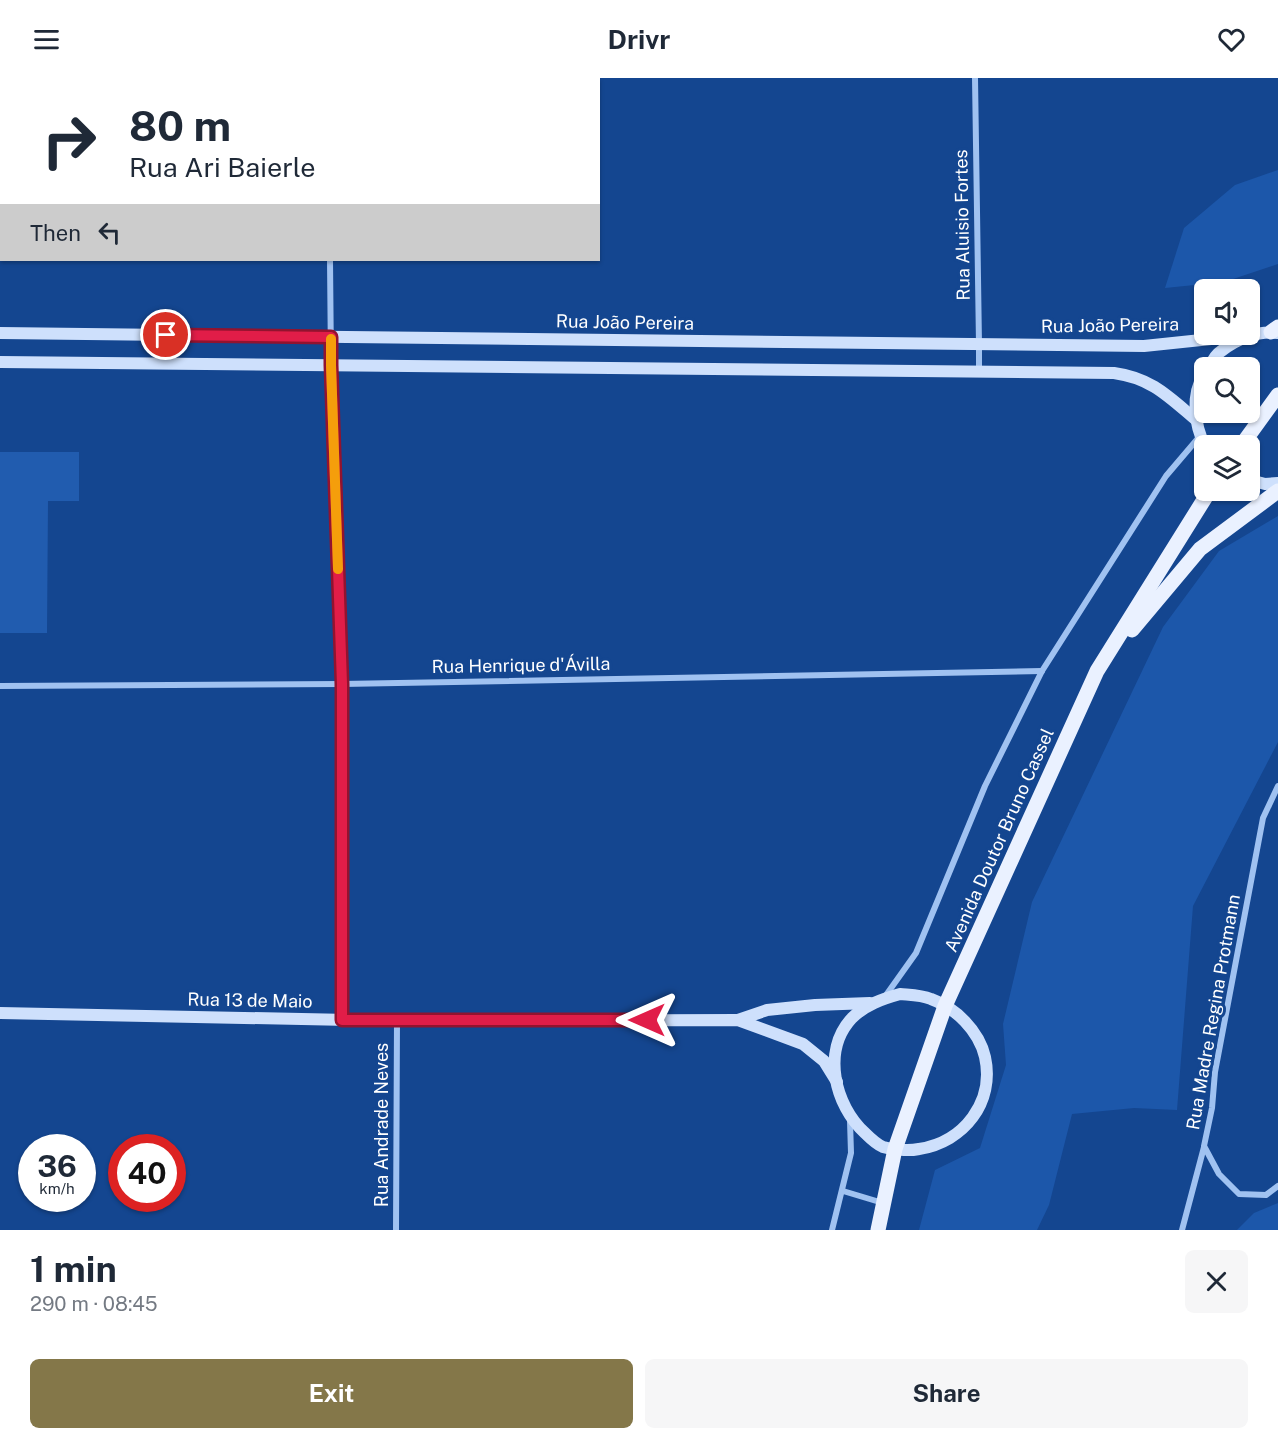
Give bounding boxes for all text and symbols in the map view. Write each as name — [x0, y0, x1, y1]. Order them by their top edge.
icon: menu — [30, 23, 63, 56]
text: Drivr — [608, 23, 670, 55]
icon: heart — [1215, 23, 1248, 56]
text: 80 m — [129, 101, 231, 150]
icon: right — [30, 102, 108, 180]
street label: Rua Aluisio Fortes — [950, 149, 974, 301]
text: Rua Ari Baierle — [129, 151, 316, 183]
icon: left — [93, 216, 126, 249]
text: Then — [30, 220, 81, 246]
map controls — [1194, 279, 1260, 501]
button: sound — [1194, 279, 1260, 345]
pin — [140, 309, 191, 360]
street label: Rua João Pereira — [556, 310, 694, 334]
street label: Rua João Pereira — [1041, 313, 1179, 337]
icon: arrive — [149, 318, 182, 351]
button: search — [1194, 357, 1260, 423]
button: layers — [1194, 435, 1260, 501]
street label: Rua Henrique d'Ávilla — [431, 652, 611, 677]
street label: Avenida Doutor Bruno Cassel — [940, 725, 1058, 955]
street label: Rua Madre Regina Protmann — [1182, 893, 1244, 1131]
street label: Rua 13 de Maio — [187, 988, 313, 1012]
position arrow — [615, 988, 679, 1052]
street label: Rua Andrade Neves — [371, 1043, 392, 1207]
speed limit sign: 40 — [108, 1134, 186, 1212]
text: 36 — [37, 1148, 77, 1184]
text: km/h — [39, 1180, 75, 1197]
text: 1 min — [30, 1248, 117, 1290]
button: close — [1185, 1250, 1248, 1313]
text: 290 m · 08:45 — [30, 1292, 158, 1316]
button: Exit — [30, 1359, 633, 1428]
button: Share — [645, 1359, 1248, 1428]

